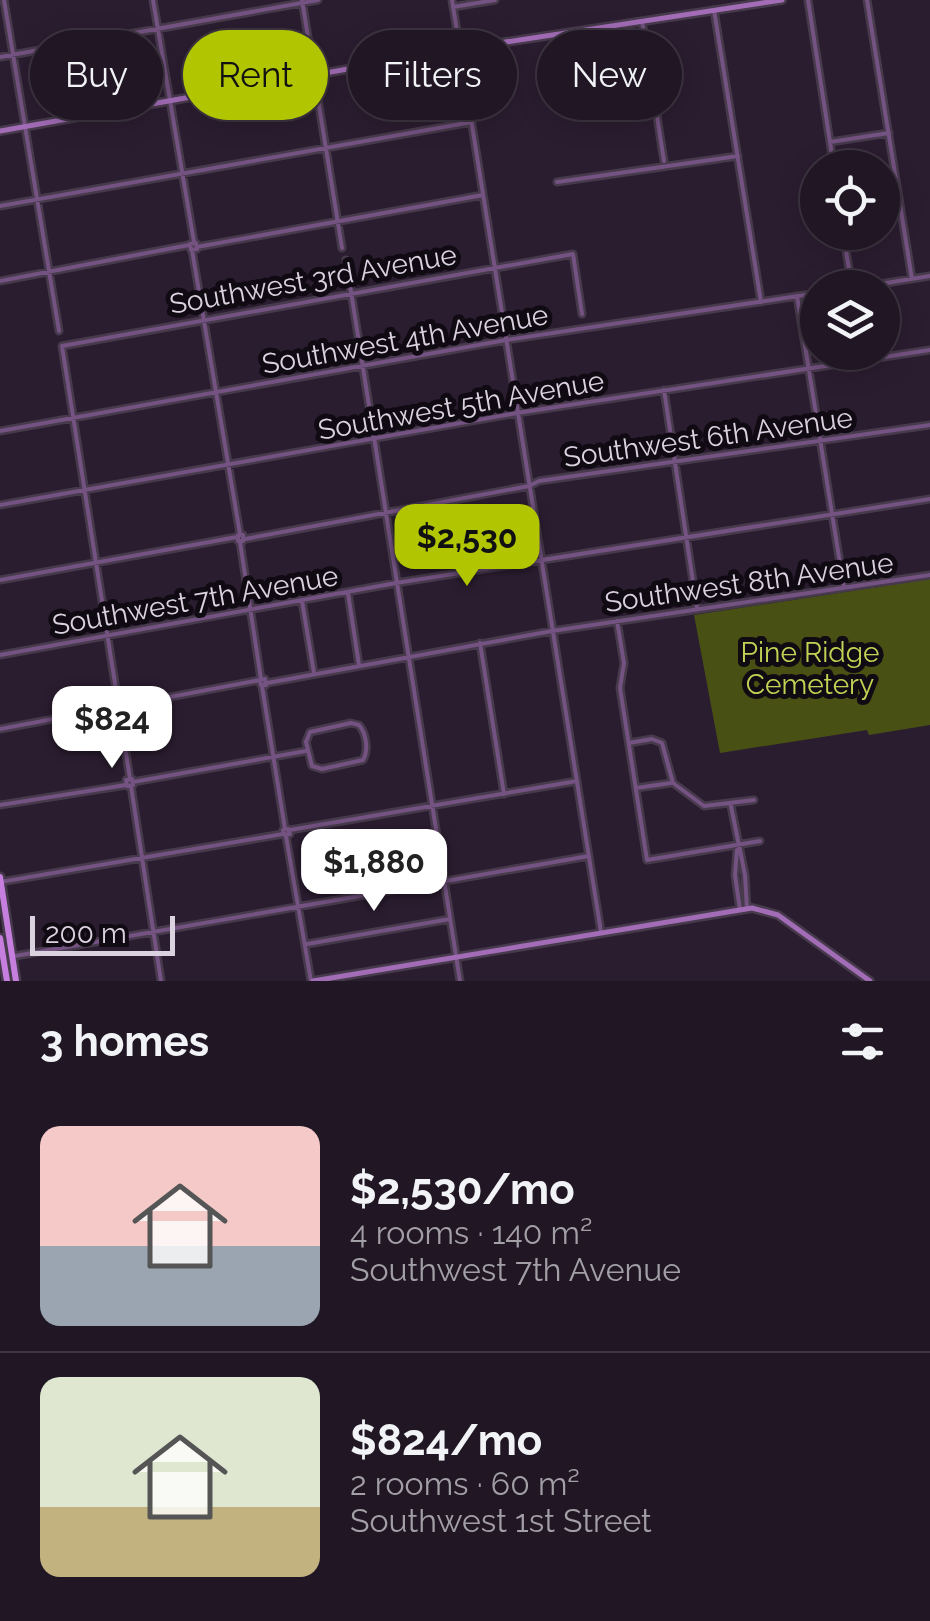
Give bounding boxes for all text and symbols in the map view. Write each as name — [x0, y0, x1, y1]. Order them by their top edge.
chip: Buy — [30, 30, 163, 120]
chip: Rent — [183, 30, 328, 120]
chip: Filters — [348, 30, 517, 120]
chip: New — [537, 30, 682, 120]
map controls — [800, 150, 900, 370]
button: locate — [800, 150, 900, 250]
street label: Southwest 3rd Avenue — [167, 238, 459, 321]
button: layers — [800, 270, 900, 370]
street label: Southwest 4th Avenue — [259, 298, 551, 381]
street label: Southwest 5th Avenue — [315, 364, 607, 447]
street label: Southwest 6th Avenue — [561, 401, 855, 474]
pin: $2,530 — [386, 504, 548, 589]
text: $2,530 — [417, 518, 518, 555]
street label: Southwest 8th Avenue — [603, 546, 896, 619]
street label: Southwest 7th Avenue — [50, 559, 341, 642]
park label: Pine Ridge Cemetery — [741, 636, 879, 701]
pin: $824 — [53, 686, 171, 771]
text: $824 — [74, 700, 150, 737]
pin: $1,880 — [293, 829, 455, 914]
text: $1,880 — [323, 843, 425, 880]
scale bar — [30, 911, 175, 956]
text: 200 m — [45, 917, 127, 950]
icon: filters — [835, 1014, 890, 1069]
text: 3 homes — [40, 1017, 209, 1066]
text: $2,530/mo — [350, 1165, 575, 1214]
icon: home — [120, 1166, 240, 1286]
text: 4 rooms · 140 m² — [350, 1214, 592, 1251]
text: Southwest 7th Avenue — [350, 1251, 681, 1288]
text: $824/mo — [350, 1416, 542, 1465]
icon: home — [120, 1417, 240, 1537]
text: 2 rooms · 60 m² — [350, 1465, 580, 1502]
text: Southwest 1st Street — [350, 1502, 652, 1539]

